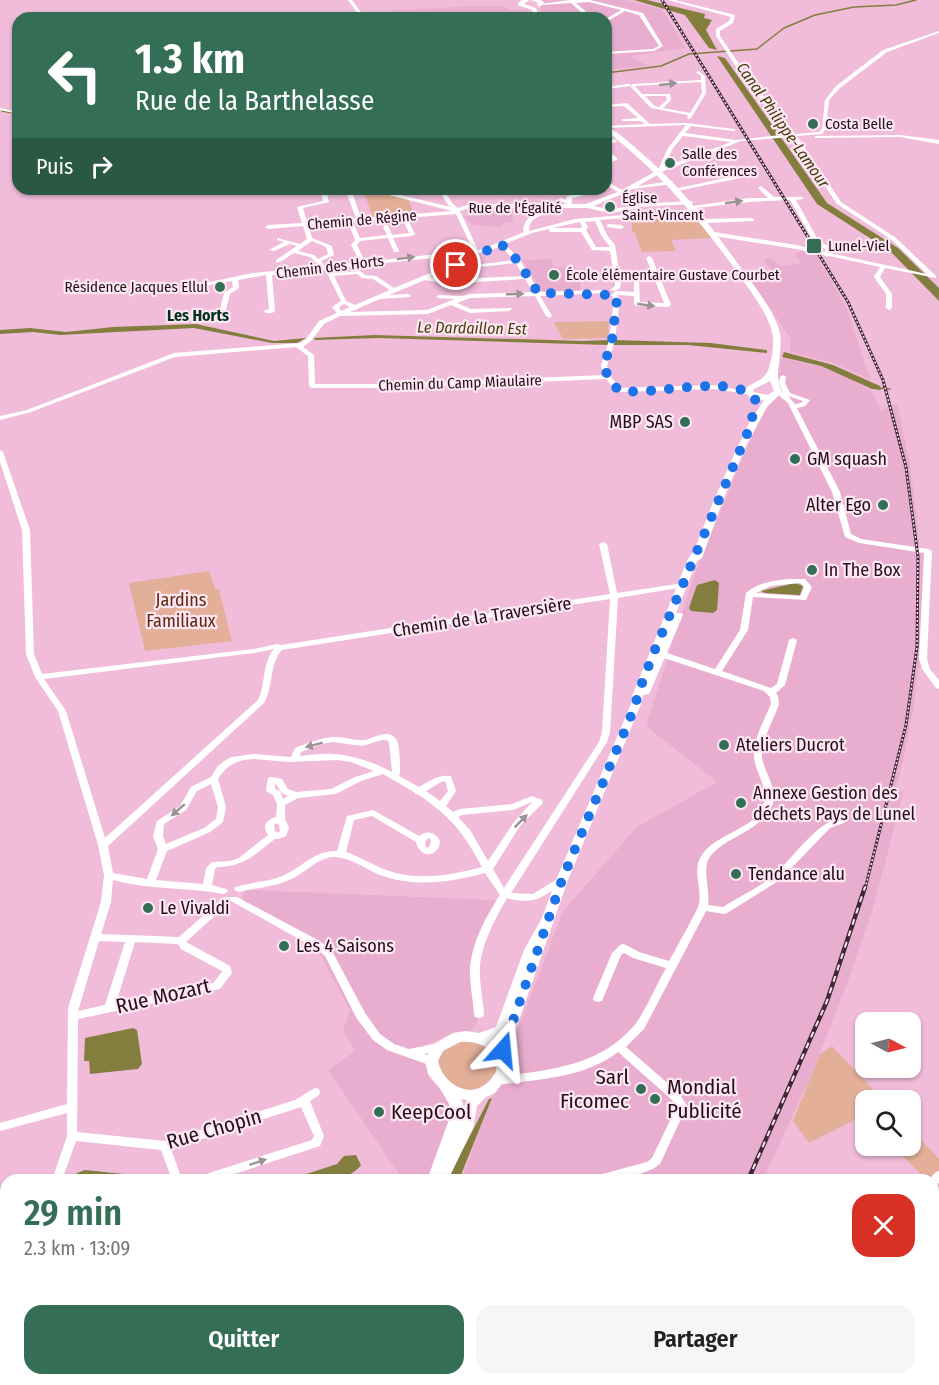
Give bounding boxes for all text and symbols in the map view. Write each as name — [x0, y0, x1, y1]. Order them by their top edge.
text: 1.3 km — [135, 34, 245, 84]
icon: left — [36, 36, 114, 114]
water label: Canal Philippe-Lamour — [733, 59, 834, 192]
one-way arrow — [658, 79, 677, 89]
text: Rue de la Barthelasse — [135, 85, 374, 117]
place label: Costa Belle — [825, 115, 893, 133]
marker: Costa Belle — [806, 117, 820, 131]
place label: Salle des Conférences — [682, 145, 757, 180]
icon: right — [85, 150, 118, 183]
text: Puis — [36, 153, 73, 180]
marker: Salle des Conférences — [663, 156, 677, 170]
place label: Église Saint-Vincent — [622, 189, 704, 224]
one-way arrow — [724, 197, 743, 207]
street label: Rue de l'Égalité — [468, 199, 562, 217]
marker: Église Saint-Vincent — [603, 200, 617, 214]
street label: Chemin de Régine — [306, 206, 418, 234]
marker: Lunel-Viel — [805, 237, 823, 255]
place label: Lunel-Viel — [828, 237, 889, 255]
pin — [430, 239, 481, 290]
icon: arrive — [439, 248, 472, 281]
street label: Chemin des Horts — [275, 251, 385, 283]
one-way arrow — [397, 253, 416, 262]
place label: École élémentaire Gustave Courbet — [566, 266, 780, 284]
marker: École élémentaire Gustave Courbet — [547, 268, 561, 282]
place label: Résidence Jacques Ellul — [65, 278, 208, 296]
marker: Résidence Jacques Ellul — [213, 280, 227, 294]
one-way arrow — [506, 289, 525, 299]
one-way arrow — [637, 300, 656, 309]
district label: Les Horts — [167, 306, 229, 325]
water label: Le Dardaillon Est — [417, 318, 528, 338]
street label: Chemin du Camp Miaulaire — [378, 371, 542, 395]
place label: MBP SAS — [609, 411, 673, 433]
marker: MBP SAS — [678, 415, 692, 429]
place label: GM squash — [807, 448, 887, 470]
marker: GM squash — [788, 452, 802, 466]
place label: Alter Ego — [806, 494, 871, 516]
marker: Alter Ego — [876, 498, 890, 512]
place label: In The Box — [824, 559, 901, 581]
marker: In The Box — [805, 563, 819, 577]
park label: Jardins Familiaux — [146, 589, 216, 632]
street label: Chemin de la Traversière — [391, 592, 573, 642]
place label: Ateliers Ducrot — [736, 734, 845, 756]
marker: Ateliers Ducrot — [717, 738, 731, 752]
one-way arrow — [305, 741, 323, 750]
place label: Annexe Gestion des déchets Pays de Lunel — [753, 782, 916, 825]
marker: Annexe Gestion des déchets Pays de Lunel — [734, 796, 748, 810]
one-way arrow — [171, 803, 186, 816]
one-way arrow — [514, 815, 528, 829]
place label: Tendance alu — [748, 863, 845, 885]
marker: Tendance alu — [729, 867, 743, 881]
place label: Le Vivaldi — [160, 897, 230, 919]
marker: Le Vivaldi — [141, 901, 155, 915]
place label: Les 4 Saisons — [296, 935, 394, 957]
marker: Les 4 Saisons — [277, 939, 291, 953]
street label: Rue Mozart — [113, 972, 213, 1019]
north arrow — [855, 1012, 921, 1078]
map controls — [855, 1012, 921, 1156]
position arrow — [471, 1018, 535, 1082]
place label: Sarl Ficomec — [560, 1064, 629, 1114]
place label: Mondial Publicité — [667, 1074, 742, 1124]
marker: Sarl Ficomec — [634, 1082, 648, 1096]
button: search — [855, 1090, 921, 1156]
marker: Mondial Publicité — [648, 1092, 662, 1106]
place label: KeepCool — [391, 1099, 472, 1125]
street label: Rue Chopin — [163, 1103, 265, 1155]
marker: KeepCool — [372, 1105, 386, 1119]
one-way arrow — [249, 1157, 267, 1166]
text: 29 min — [24, 1191, 122, 1235]
button: close — [852, 1194, 915, 1257]
text: 2.3 km · 13:09 — [24, 1236, 130, 1260]
button: Quitter — [24, 1305, 464, 1374]
button: Partager — [476, 1305, 915, 1374]

